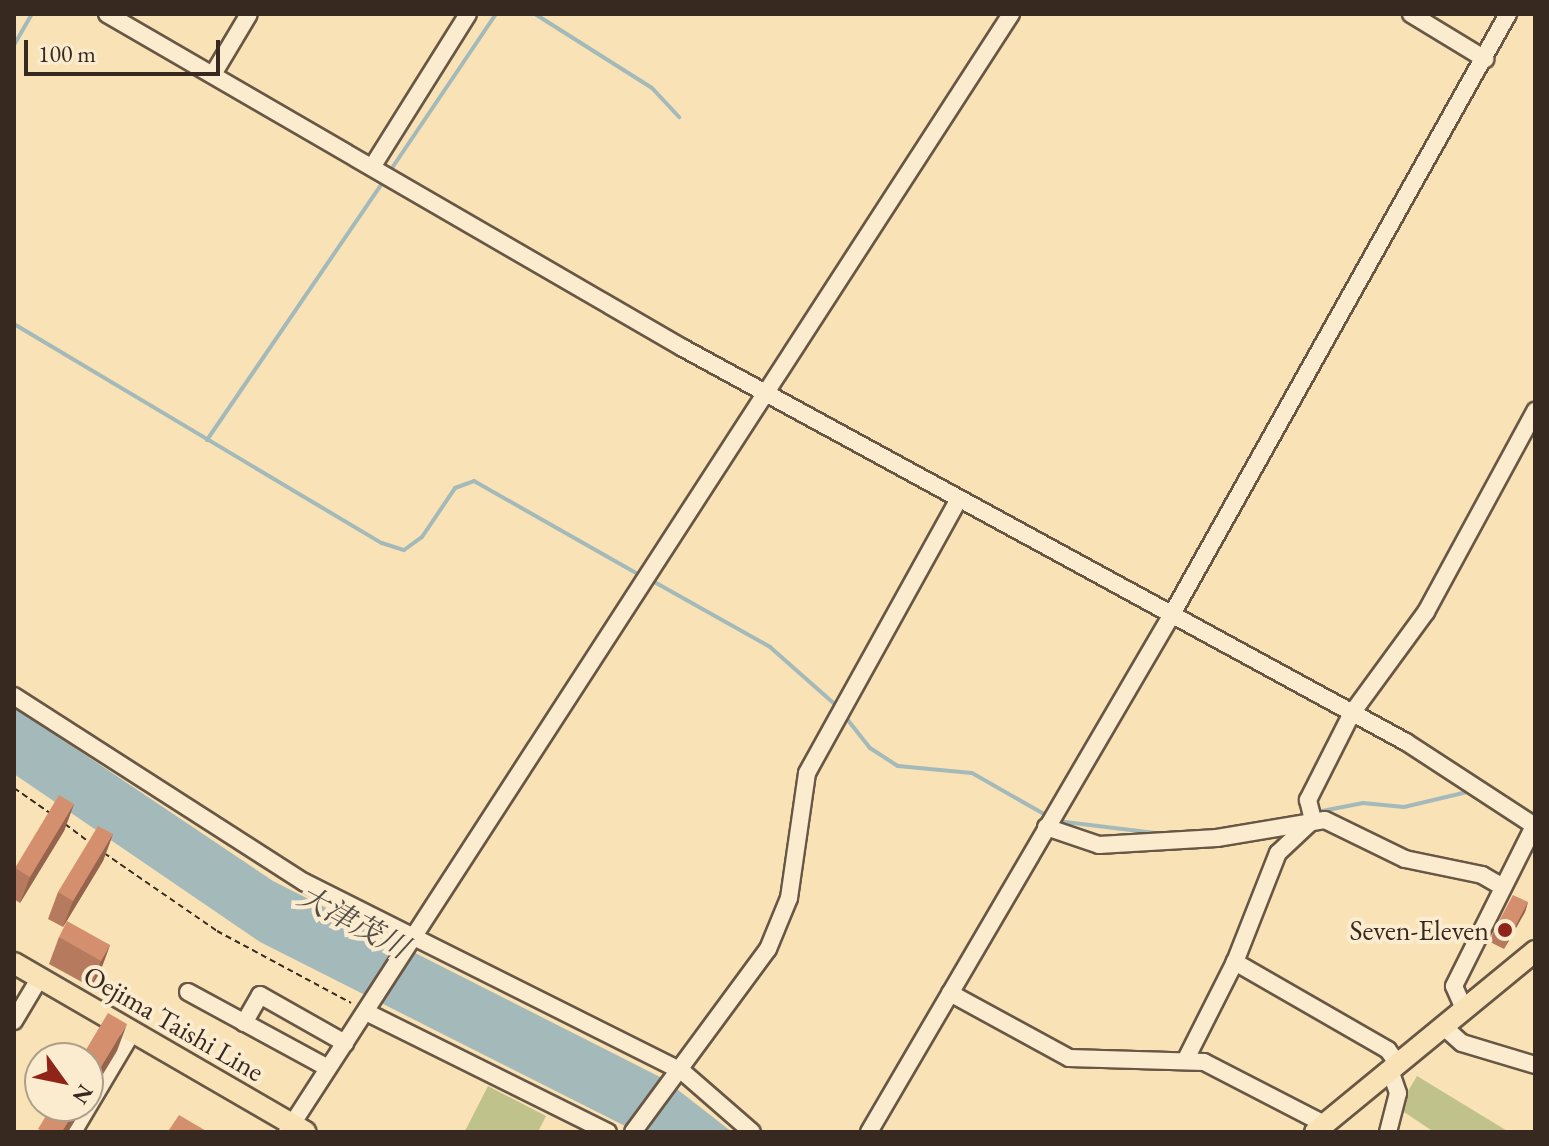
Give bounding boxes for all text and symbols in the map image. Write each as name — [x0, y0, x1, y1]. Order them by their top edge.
scale bar — [28, 24, 224, 74]
text: 100 m — [38, 38, 96, 69]
water label: 大津茂川 — [292, 878, 414, 966]
place label: Seven-Eleven — [1349, 913, 1489, 947]
marker: Seven-Eleven — [1496, 921, 1514, 939]
street label: Oejima Taishi Line — [78, 958, 270, 1088]
north arrow — [24, 1042, 104, 1122]
text: N — [66, 1079, 100, 1110]

